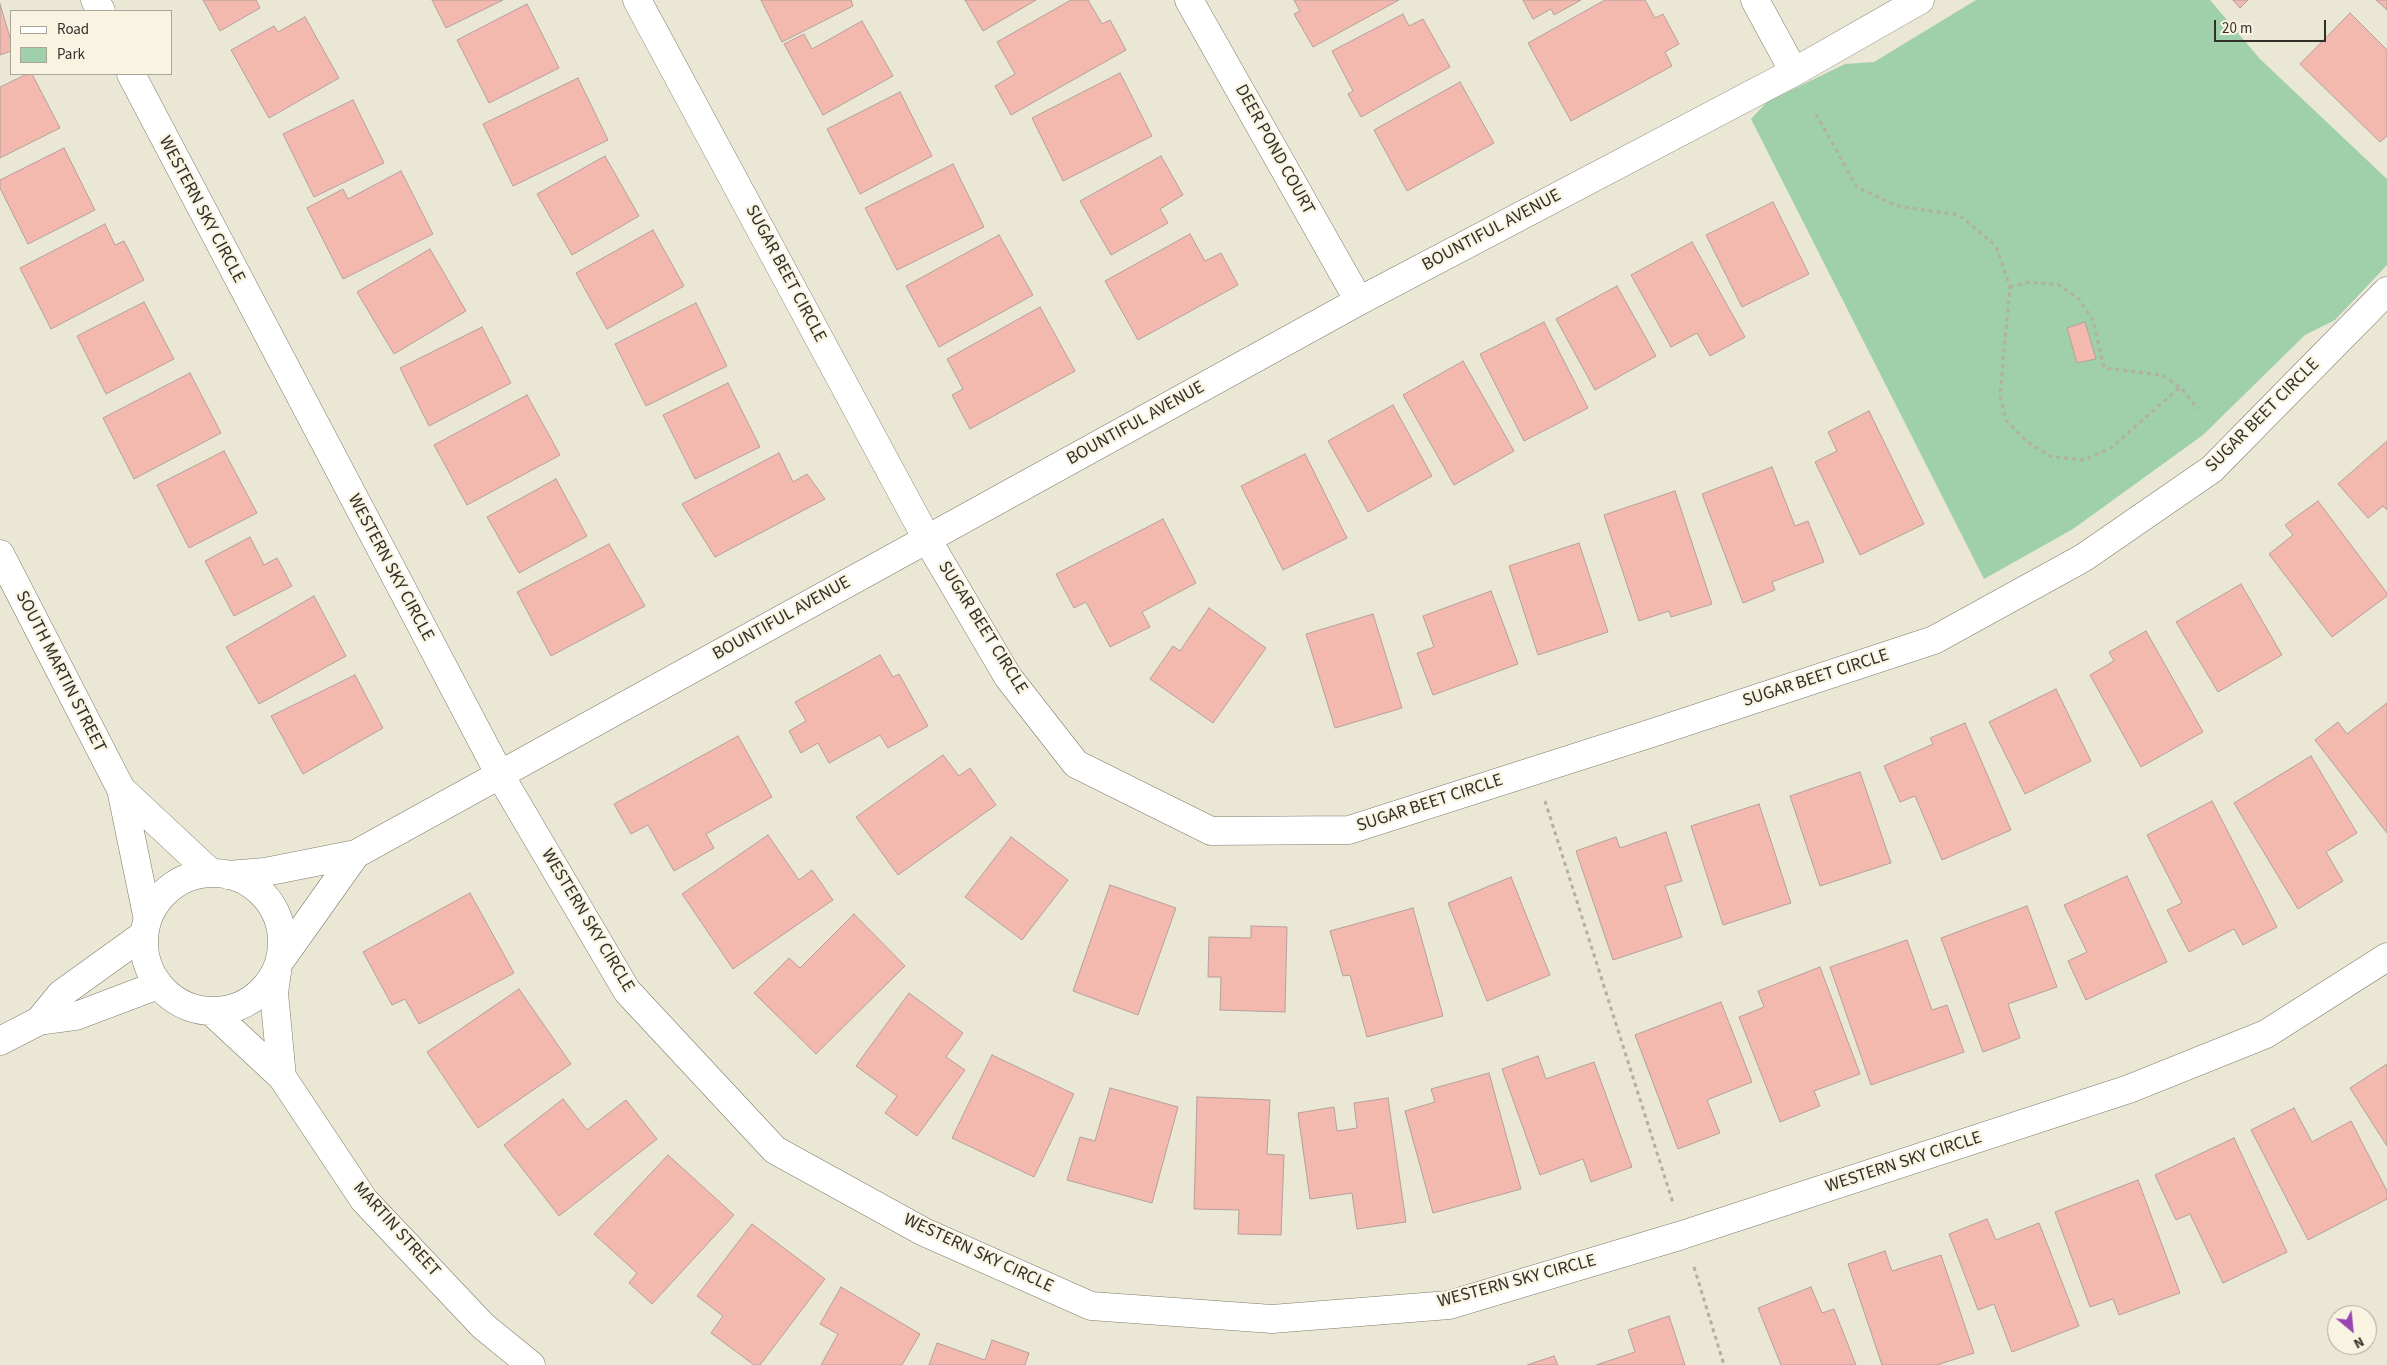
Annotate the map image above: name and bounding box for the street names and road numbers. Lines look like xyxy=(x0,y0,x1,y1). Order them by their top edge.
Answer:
street label: DEER POND COURT xyxy=(1229,81,1319,219)
street label: WESTERN SKY CIRCLE xyxy=(153,133,249,287)
street label: BOUNTIFUL AVENUE xyxy=(1419,185,1565,277)
street label: SUGAR BEET CIRCLE xyxy=(740,202,830,346)
street label: SUGAR BEET CIRCLE xyxy=(2201,354,2325,478)
street label: BOUNTIFUL AVENUE xyxy=(1063,377,1209,471)
street label: WESTERN SKY CIRCLE xyxy=(342,491,438,645)
street label: SUGAR BEET CIRCLE xyxy=(932,558,1032,698)
street label: BOUNTIFUL AVENUE xyxy=(709,572,855,666)
street label: SOUTH MARTIN STREET xyxy=(10,588,110,756)
street label: SUGAR BEET CIRCLE xyxy=(1740,645,1892,713)
street label: SUGAR BEET CIRCLE xyxy=(1354,770,1506,838)
street label: WESTERN SKY CIRCLE xyxy=(536,845,638,997)
street label: WESTERN SKY CIRCLE xyxy=(1823,1128,1985,1198)
street label: MARTIN STREET xyxy=(348,1178,444,1282)
street label: WESTERN SKY CIRCLE xyxy=(899,1210,1057,1298)
street label: WESTERN SKY CIRCLE xyxy=(1435,1250,1599,1314)

